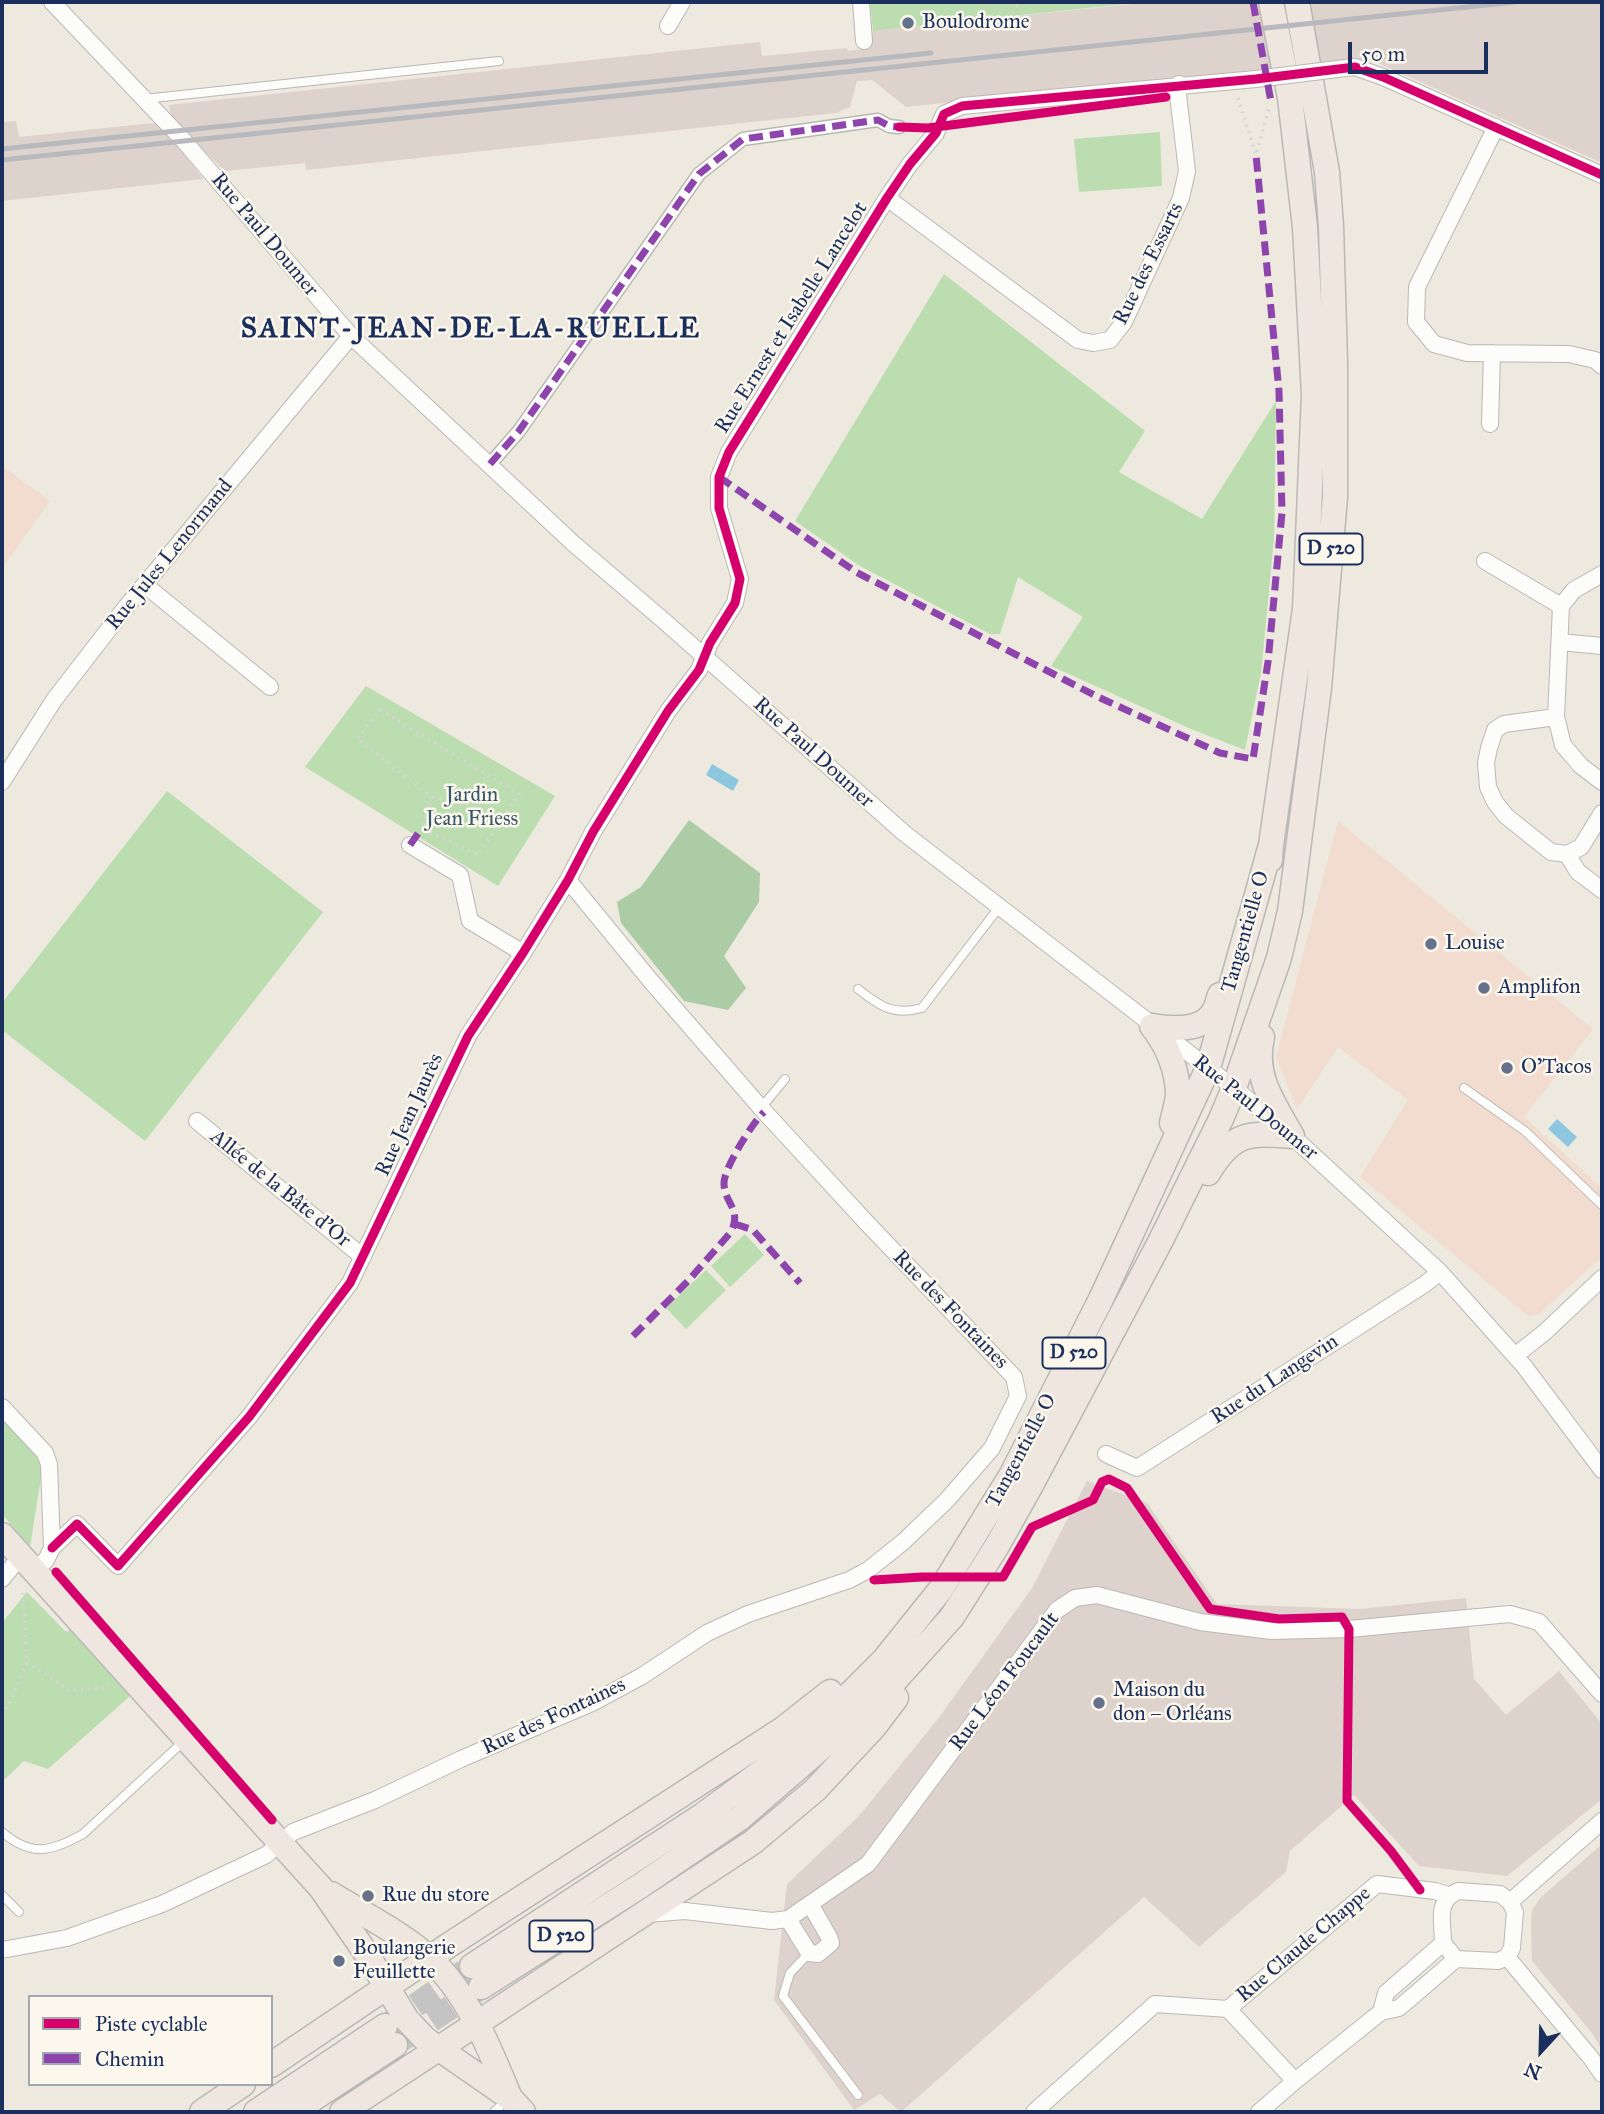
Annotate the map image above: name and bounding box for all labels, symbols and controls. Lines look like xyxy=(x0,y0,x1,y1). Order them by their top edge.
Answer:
place label: Boulodrome xyxy=(922,10,1029,36)
marker: Boulodrome xyxy=(900,15,916,31)
scale bar xyxy=(1352,28,1492,72)
text: 50 m xyxy=(1361,41,1405,67)
street label: Rue Paul Doumer xyxy=(205,168,323,302)
street label: Rue Ernest et Isabelle Lancelot xyxy=(710,198,874,438)
street label: Rue des Essarts xyxy=(1109,199,1189,329)
district label: SAINT-JEAN-DE-LA-RUELLE xyxy=(244,313,698,347)
street label: Rue Jules Lenormand xyxy=(101,474,239,636)
road number: D 520 xyxy=(1300,534,1362,564)
street label: Rue Paul Doumer xyxy=(747,692,879,814)
park label: Jardin Jean Friess xyxy=(426,783,518,833)
street label: Tangentielle O xyxy=(1217,868,1275,996)
place label: Louise xyxy=(1445,931,1505,957)
marker: Louise xyxy=(1423,936,1439,952)
place label: Amplifon xyxy=(1498,975,1581,1001)
marker: Amplifon xyxy=(1476,980,1492,996)
street label: Rue Jean Jaurès xyxy=(371,1049,449,1181)
street label: Rue Paul Doumer xyxy=(1187,1050,1323,1166)
place label: O'Tacos xyxy=(1521,1055,1592,1081)
marker: O'Tacos xyxy=(1499,1060,1515,1076)
street label: Allée de la Bâte d'Or xyxy=(205,1125,355,1253)
street label: Rue des Fontaines xyxy=(887,1245,1013,1375)
street label: Rue du Langevin xyxy=(1207,1329,1343,1431)
road number: D 520 xyxy=(1042,1338,1106,1368)
street label: Tangentielle O xyxy=(981,1390,1063,1512)
street label: Rue Léon Foucault xyxy=(945,1608,1065,1756)
street label: Rue des Fontaines xyxy=(478,1673,630,1761)
place label: Maison du don – Orléans xyxy=(1113,1678,1232,1728)
marker: Maison du don – Orléans xyxy=(1091,1695,1107,1711)
street label: Rue Claude Chappe xyxy=(1232,1882,1376,2008)
place label: Rue du store xyxy=(382,1883,490,1909)
marker: Rue du store xyxy=(360,1888,376,1904)
road number: D 520 xyxy=(530,1920,592,1952)
place label: Boulangerie Feuillette xyxy=(353,1936,456,1986)
marker: Boulangerie Feuillette xyxy=(331,1953,347,1969)
legend xyxy=(28,1995,273,2086)
text: Piste cyclable xyxy=(95,2011,208,2037)
north arrow xyxy=(1506,2016,1576,2086)
text: Chemin xyxy=(95,2046,164,2072)
text: N xyxy=(1521,2057,1545,2085)

